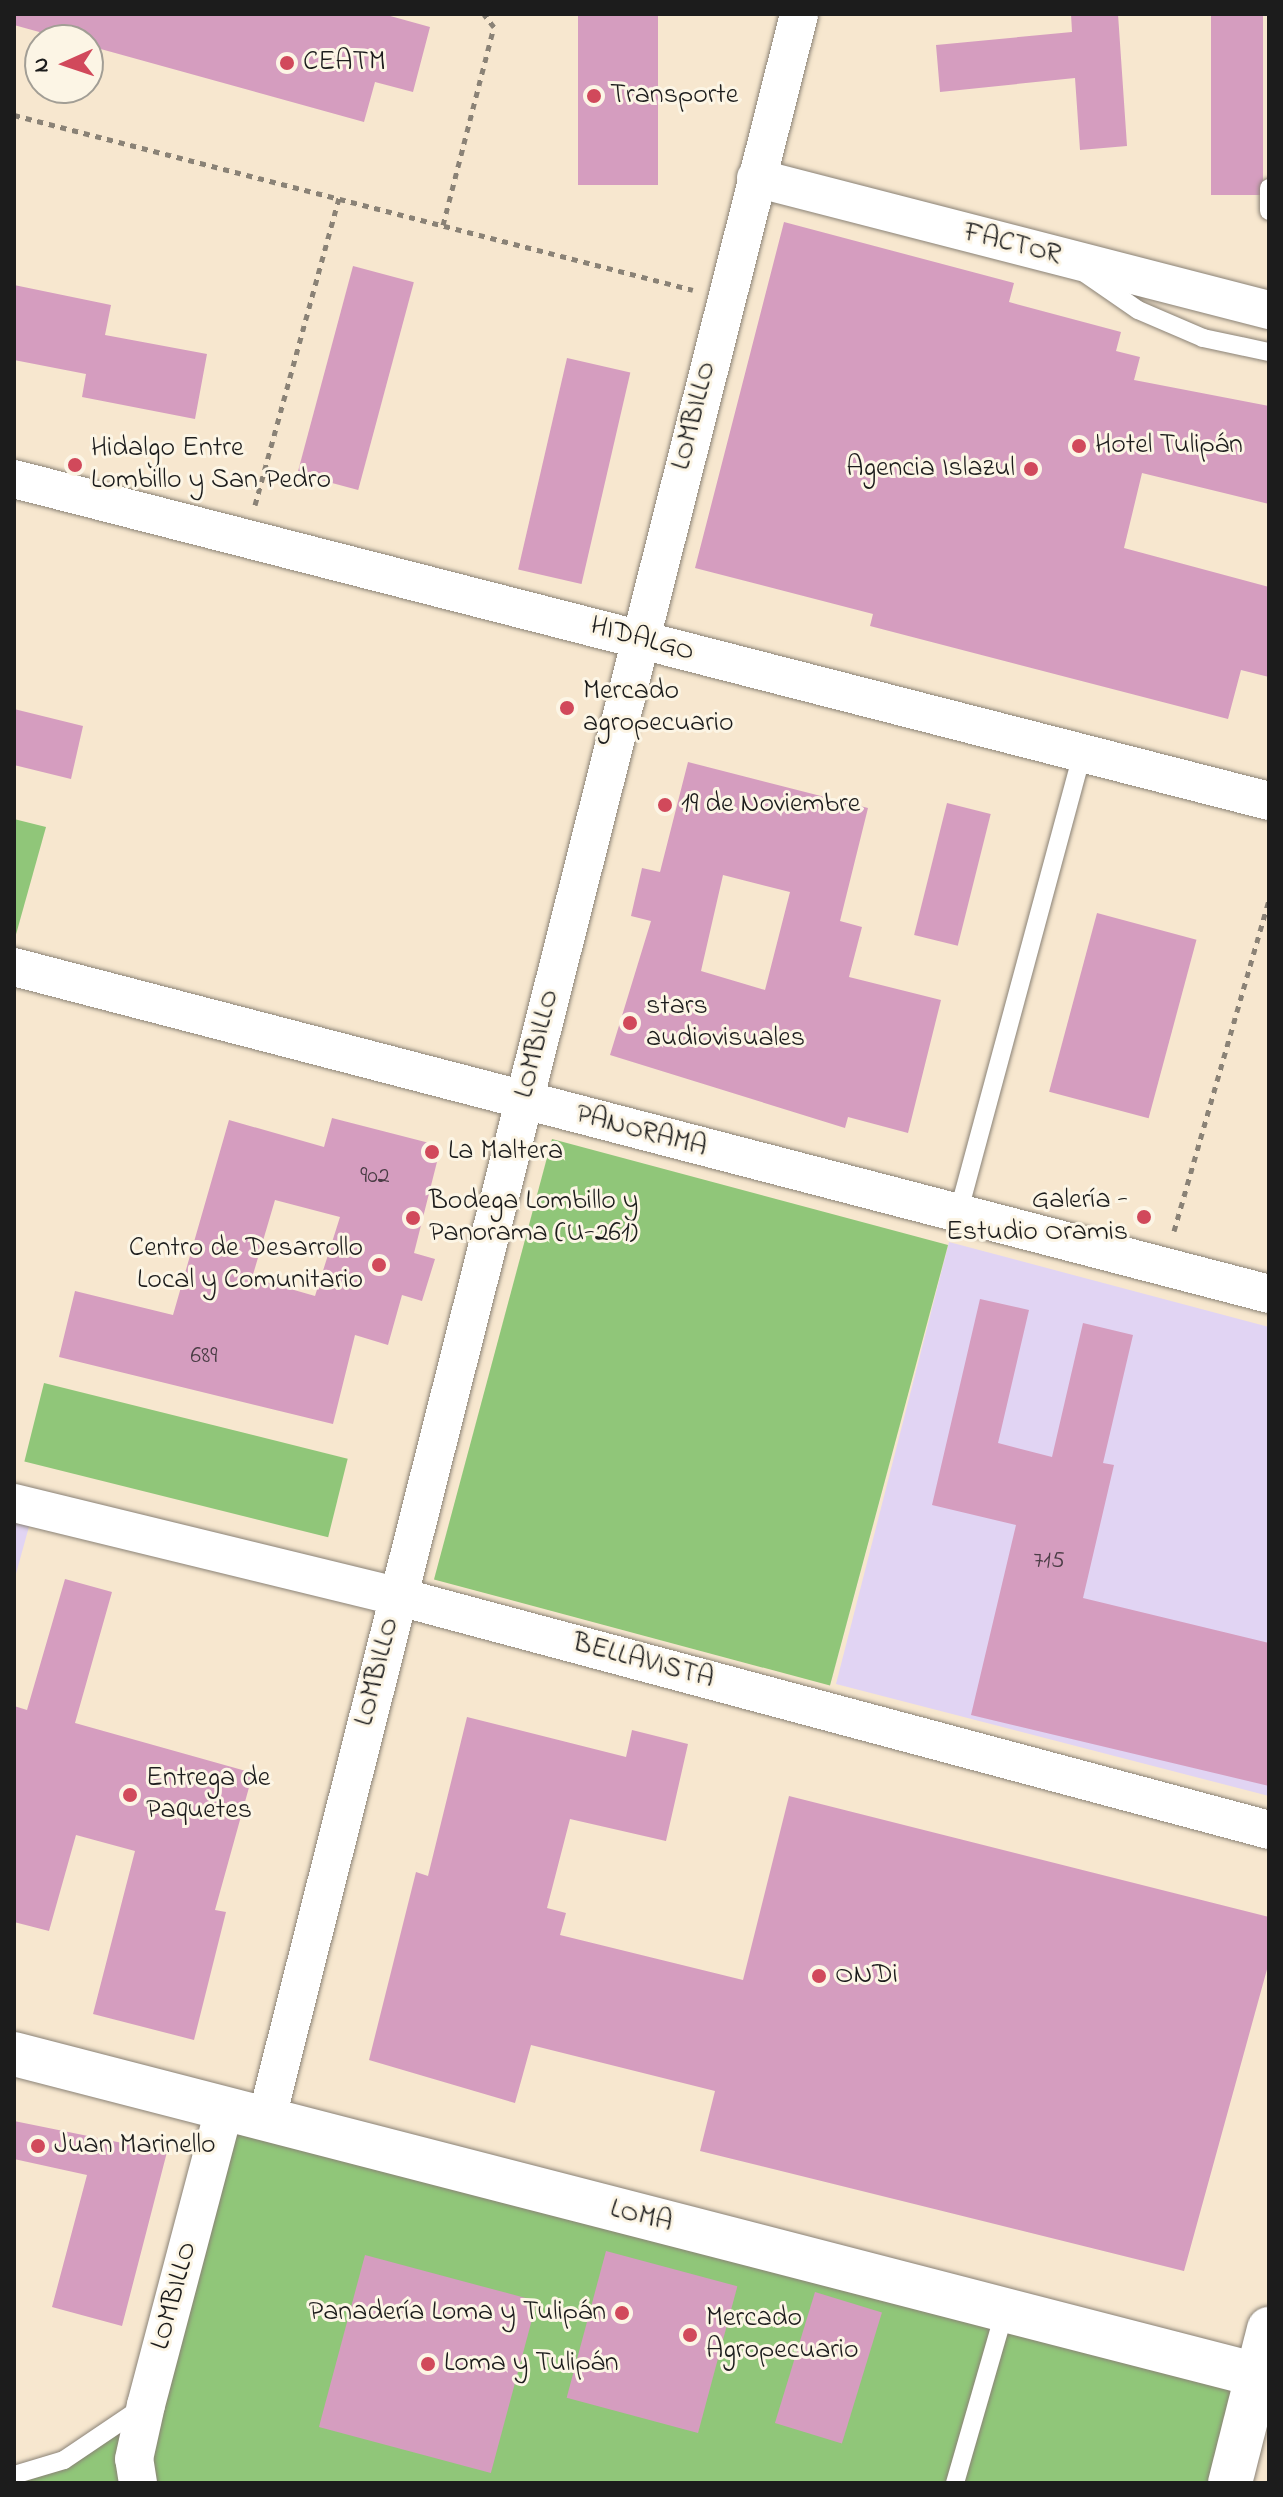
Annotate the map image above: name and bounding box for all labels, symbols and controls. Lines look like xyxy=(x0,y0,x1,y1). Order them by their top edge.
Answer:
north arrow xyxy=(24,24,104,104)
place label: CEATM xyxy=(303,46,386,80)
marker: CEATM xyxy=(278,54,296,72)
text: N xyxy=(26,57,58,73)
place label: Transporte xyxy=(610,79,738,113)
marker: Transporte xyxy=(585,87,603,105)
street label: FACTOR xyxy=(960,217,1064,273)
street label: LOMBILLO xyxy=(665,358,725,474)
place label: Hotel Tulipán xyxy=(1095,429,1243,463)
place label: Hidalgo Entre Lombillo y San Pedro xyxy=(91,432,331,498)
marker: Hotel Tulipán xyxy=(1070,437,1088,455)
place label: Agencia Islazul xyxy=(846,452,1015,486)
marker: Hidalgo Entre Lombillo y San Pedro xyxy=(66,456,84,474)
marker: Agencia Islazul xyxy=(1022,460,1040,478)
street label: HIDALGO xyxy=(586,610,698,670)
place label: Mercado agropecuario xyxy=(583,675,733,741)
marker: Mercado agropecuario xyxy=(558,699,576,717)
place label: 19 de Noviembre xyxy=(681,788,860,822)
marker: 19 de Noviembre xyxy=(656,796,674,814)
street label: LOMBILLO xyxy=(508,986,568,1102)
place label: stars audiovisuales xyxy=(646,990,805,1056)
marker: stars audiovisuales xyxy=(621,1014,639,1032)
street label: PANORAMA xyxy=(572,1098,710,1166)
place label: La Maltera xyxy=(448,1135,563,1169)
marker: La Maltera xyxy=(423,1143,441,1161)
house number: 902 xyxy=(360,1163,390,1191)
place label: Galería - Estudio Oramis xyxy=(946,1184,1128,1250)
place label: Bodega Lombillo y Panorama (U-261) xyxy=(429,1185,638,1251)
marker: Galería - Estudio Oramis xyxy=(1135,1208,1153,1226)
marker: Bodega Lombillo y Panorama (U-261) xyxy=(404,1209,422,1227)
place label: Centro de Desarrollo Local y Comunitario xyxy=(129,1232,363,1298)
marker: Centro de Desarrollo Local y Comunitario xyxy=(370,1256,388,1274)
house number: 689 xyxy=(191,1343,217,1371)
house number: 715 xyxy=(1033,1548,1065,1576)
street label: LOMBILLO xyxy=(348,1614,408,1730)
street label: BELLAVISTA xyxy=(569,1627,717,1697)
place label: Entrega de Paquetes xyxy=(146,1762,270,1828)
marker: Entrega de Paquetes xyxy=(121,1786,139,1804)
place label: ONDi xyxy=(835,1959,898,1993)
marker: ONDi xyxy=(810,1967,828,1985)
place label: Juan Marinello xyxy=(54,2129,216,2163)
marker: Juan Marinello xyxy=(29,2137,47,2155)
street label: LOMA xyxy=(606,2193,676,2241)
street label: LOMBILLO xyxy=(144,2238,206,2354)
place label: Panadería Loma y Tulipán xyxy=(309,2296,606,2330)
place label: Mercado Agropecuario xyxy=(706,2302,859,2368)
marker: Panadería Loma y Tulipán xyxy=(613,2304,631,2322)
marker: Mercado Agropecuario xyxy=(681,2326,699,2344)
place label: Loma y Tulipán xyxy=(444,2347,619,2381)
marker: Loma y Tulipán xyxy=(419,2355,437,2373)

